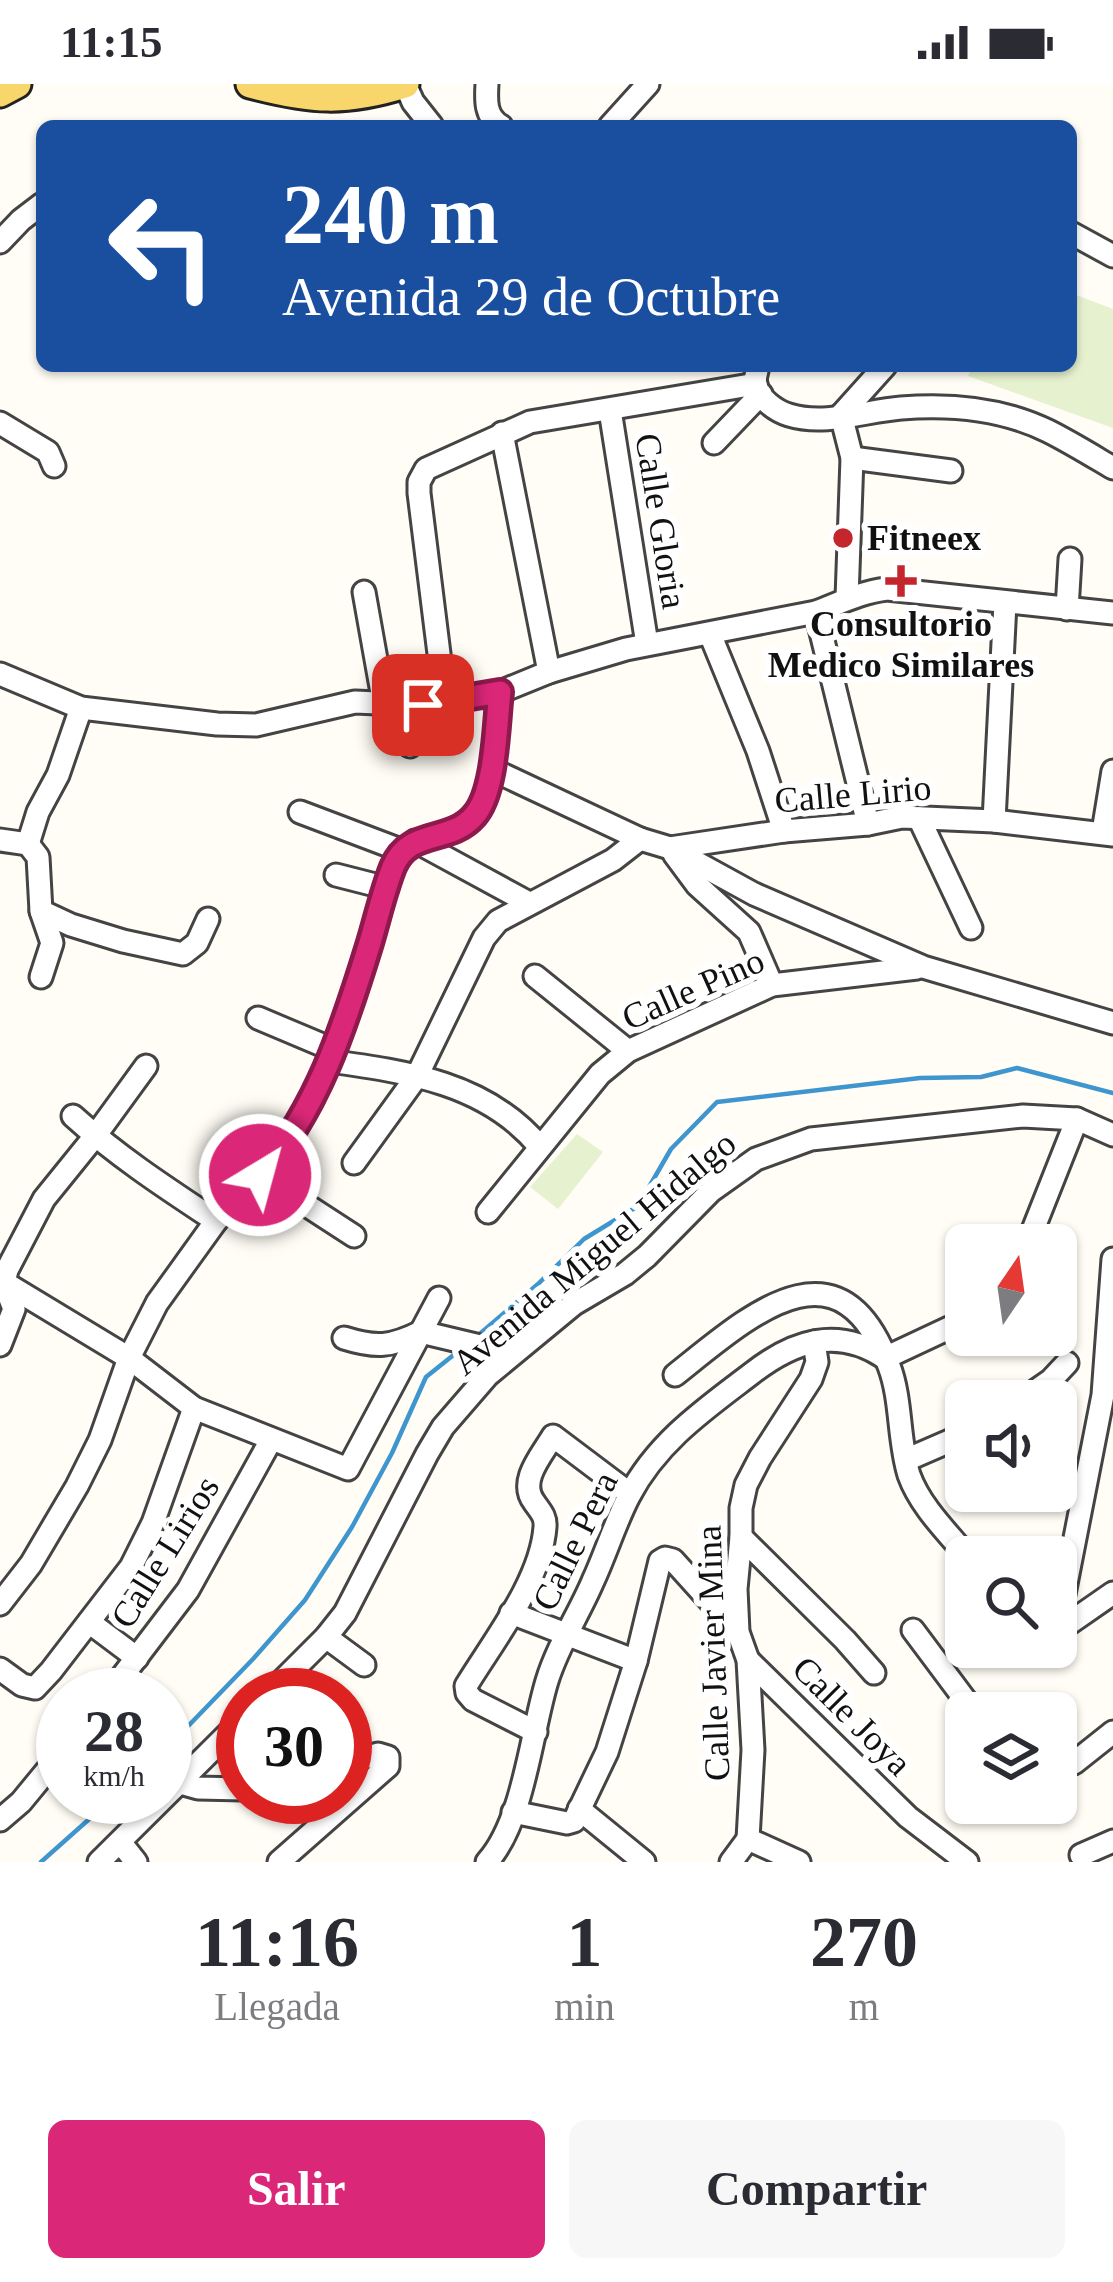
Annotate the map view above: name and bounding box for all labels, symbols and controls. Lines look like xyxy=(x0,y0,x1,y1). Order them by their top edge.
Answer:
text: 11:15 xyxy=(60,17,163,67)
icon: left xyxy=(84,168,240,324)
text: 240 m xyxy=(282,168,499,261)
text: Avenida 29 de Octubre xyxy=(282,267,780,327)
street label: Calle Gloria xyxy=(627,430,695,612)
place label: Fitneex xyxy=(867,518,981,558)
marker: Fitneex xyxy=(830,525,856,551)
marker: Consultorio Medico Similares xyxy=(885,565,917,597)
place label: Consultorio Medico Similares xyxy=(768,604,1034,685)
pin xyxy=(372,654,474,756)
icon: arrive xyxy=(390,672,456,738)
street label: Calle Lirio xyxy=(773,767,933,821)
street label: Calle Pino xyxy=(616,940,770,1038)
position arrow xyxy=(197,1112,323,1238)
street label: Avenida Miguel Hidalgo xyxy=(444,1123,744,1383)
north arrow xyxy=(945,1224,1077,1356)
map controls xyxy=(945,1224,1077,1824)
button: sound xyxy=(945,1380,1077,1512)
street label: Calle Pera xyxy=(524,1465,626,1617)
street label: Calle Lirios xyxy=(103,1469,227,1635)
street label: Calle Javier Mina xyxy=(689,1524,737,1782)
button: search xyxy=(945,1536,1077,1668)
street label: Calle Joya xyxy=(784,1648,920,1784)
speed limit sign: 30 xyxy=(216,1668,372,1824)
button: layers xyxy=(945,1692,1077,1824)
text: 28 xyxy=(84,1698,144,1764)
text: km/h xyxy=(83,1759,145,1792)
text: 11:16 xyxy=(195,1902,359,1982)
text: 1 xyxy=(567,1902,603,1982)
text: 270 xyxy=(810,1902,918,1982)
text: Llegada xyxy=(214,1985,340,2028)
text: min xyxy=(554,1985,615,2028)
text: m xyxy=(849,1985,879,2028)
button: Salir xyxy=(48,2120,545,2258)
button: Compartir xyxy=(569,2120,1065,2258)

